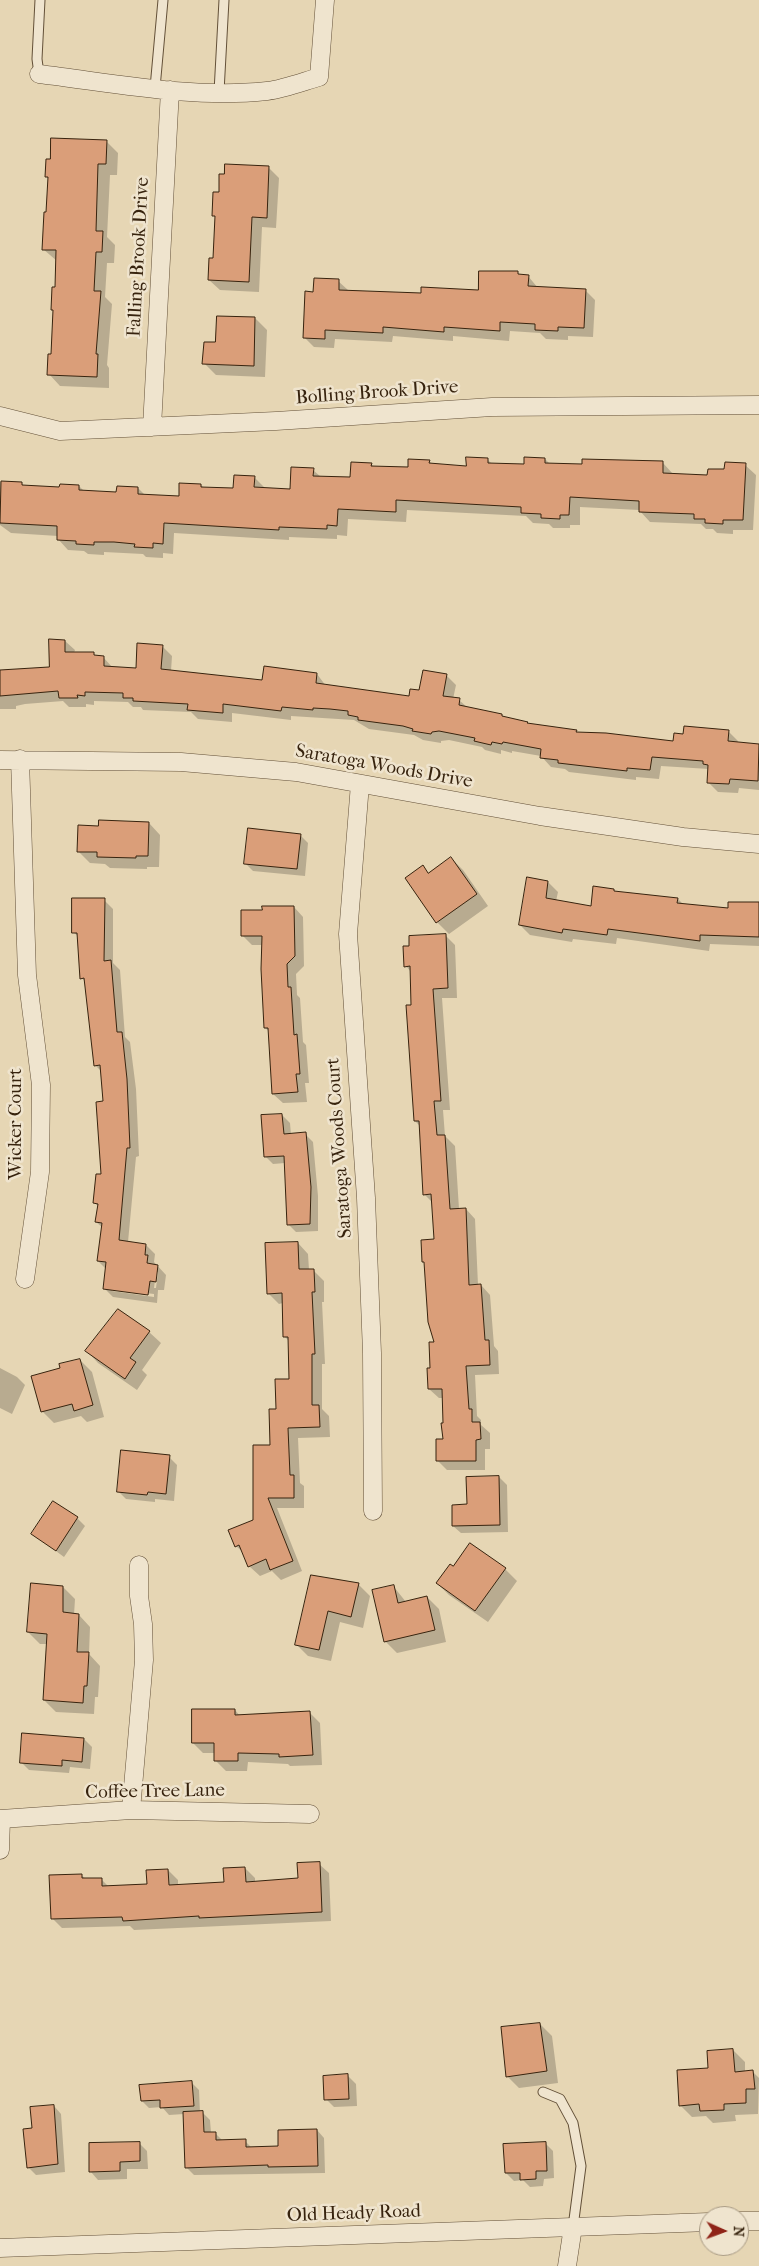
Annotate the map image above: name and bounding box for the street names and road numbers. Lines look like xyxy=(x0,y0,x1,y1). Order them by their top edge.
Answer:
street label: Falling Brook Drive xyxy=(123,177,155,337)
street label: Bolling Brook Drive xyxy=(295,376,459,410)
street label: Saratoga Woods Drive xyxy=(294,740,474,794)
street label: Saratoga Woods Court xyxy=(322,1057,358,1239)
street label: Wicker Court xyxy=(5,1068,27,1180)
street label: Coffee Tree Lane xyxy=(85,1779,225,1805)
street label: Old Heady Road xyxy=(287,2200,421,2228)

